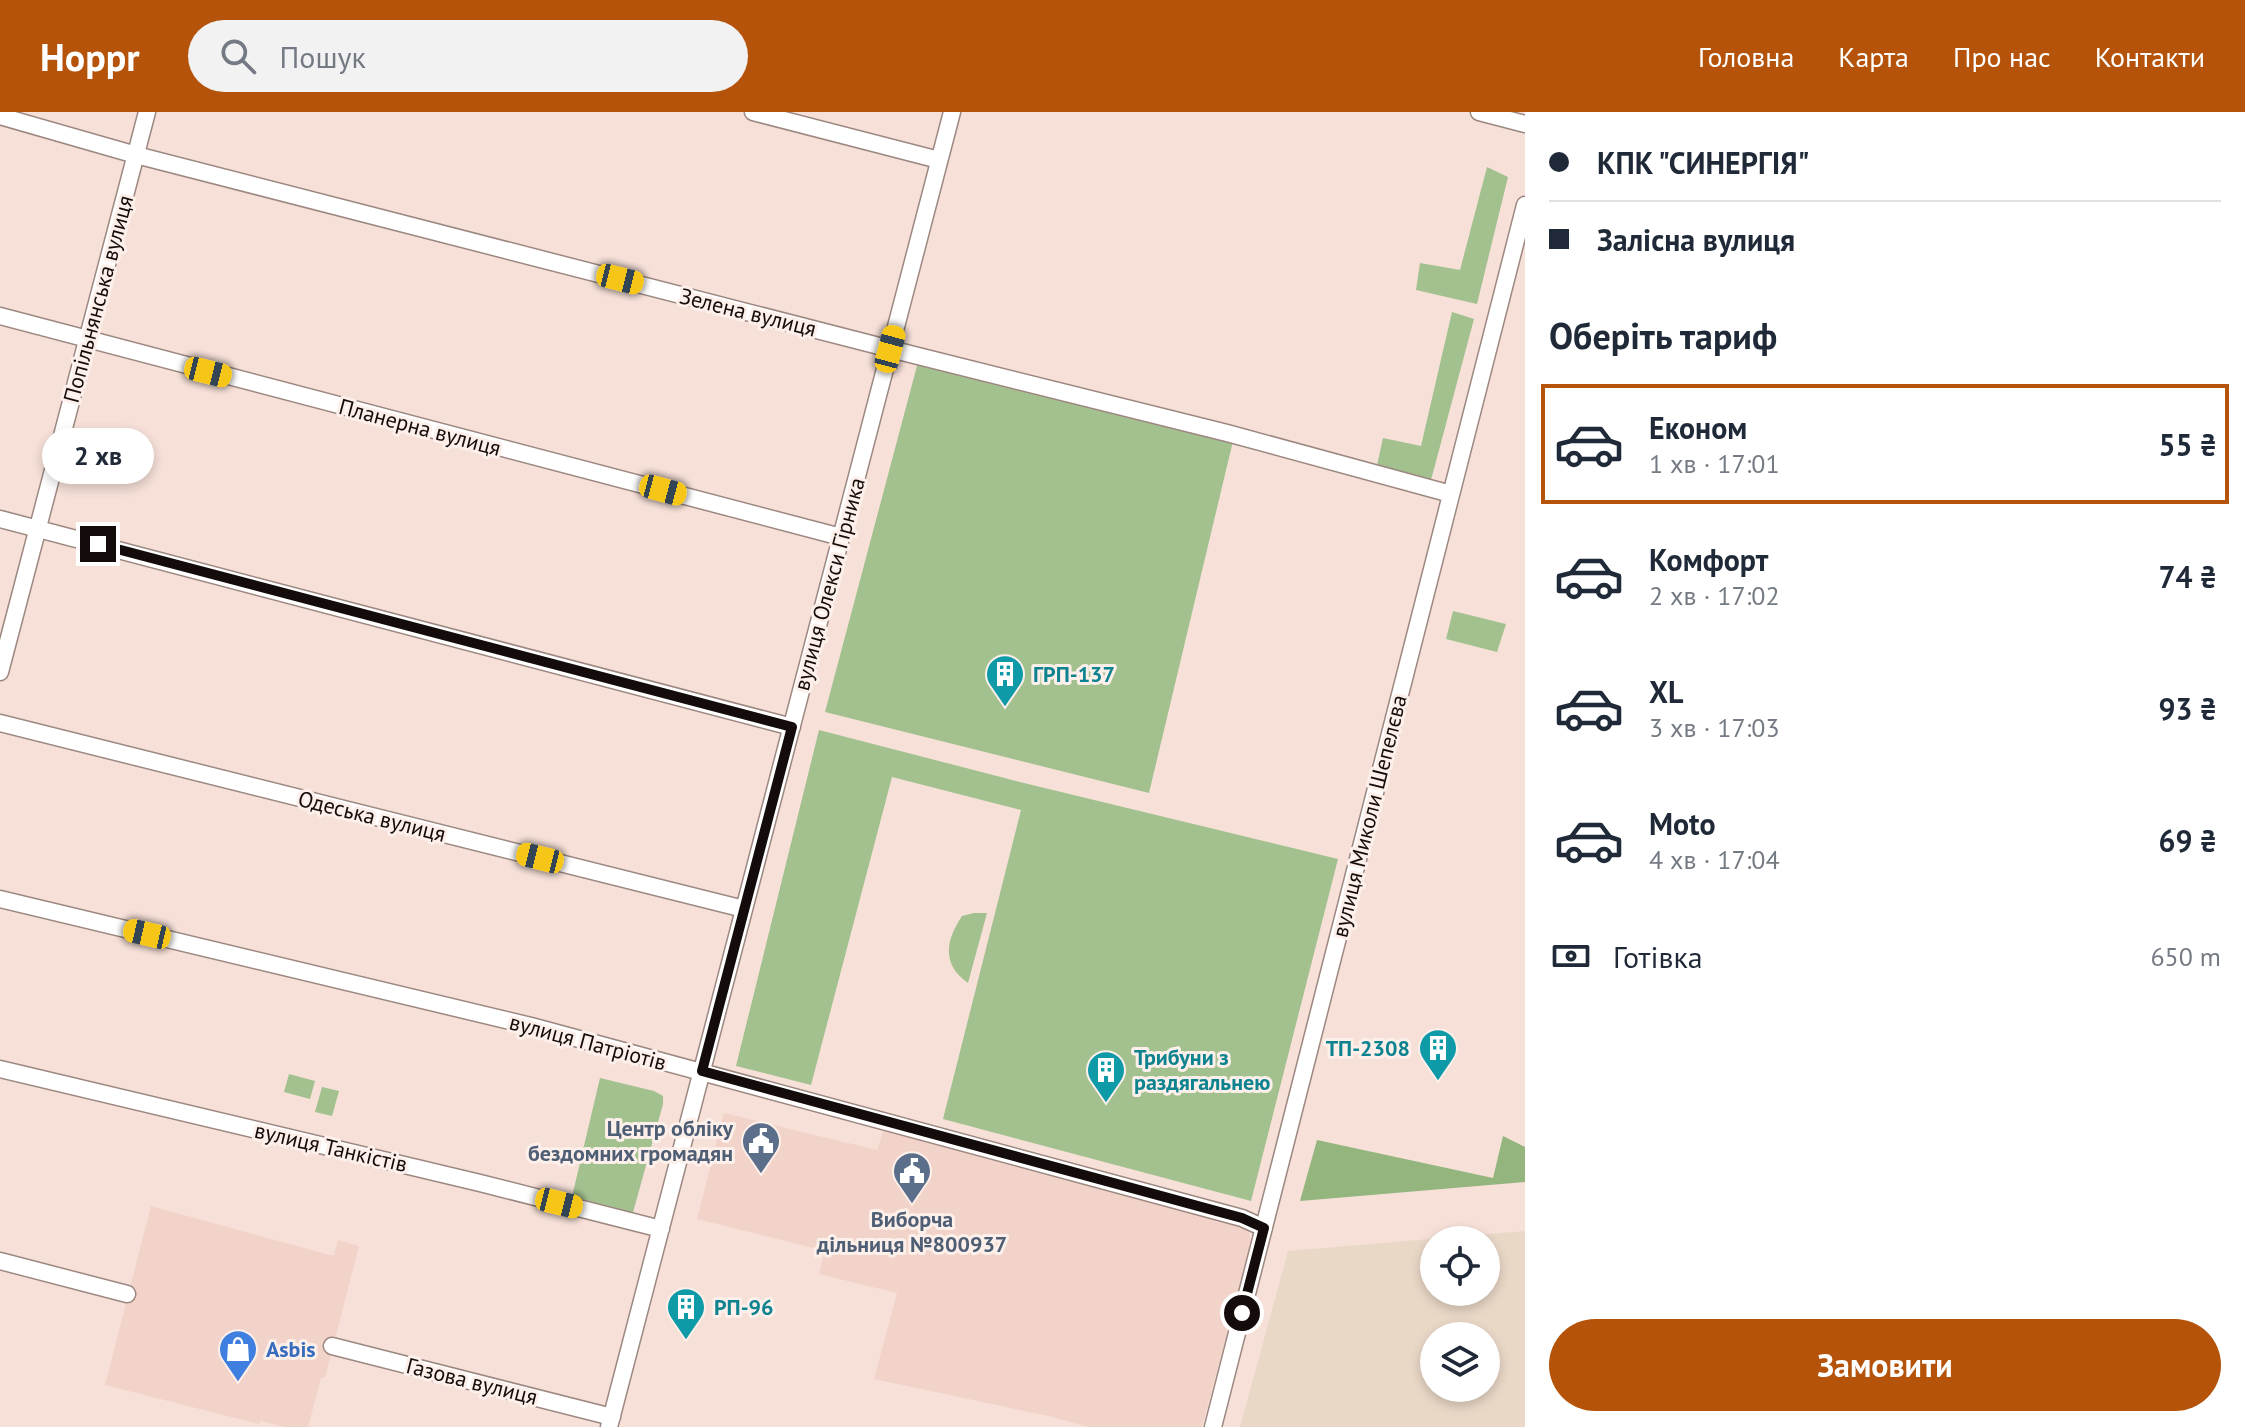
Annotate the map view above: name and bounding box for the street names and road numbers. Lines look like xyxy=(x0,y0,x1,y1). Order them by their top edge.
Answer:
street label: Попільнянська вулиця xyxy=(57,192,139,406)
street label: Зелена вулиця xyxy=(677,281,819,343)
street label: Планерна вулиця xyxy=(336,392,504,462)
street label: вулиця Олекси Гірника xyxy=(787,474,871,694)
street label: вулиця Миколи Шепелєва xyxy=(1325,692,1413,940)
street label: Одеська вулиця xyxy=(295,784,449,848)
street label: вулиця Патріотів xyxy=(506,1008,670,1076)
street label: вулиця Танкістів xyxy=(252,1116,410,1178)
street label: Газова вулиця xyxy=(404,1351,540,1411)

